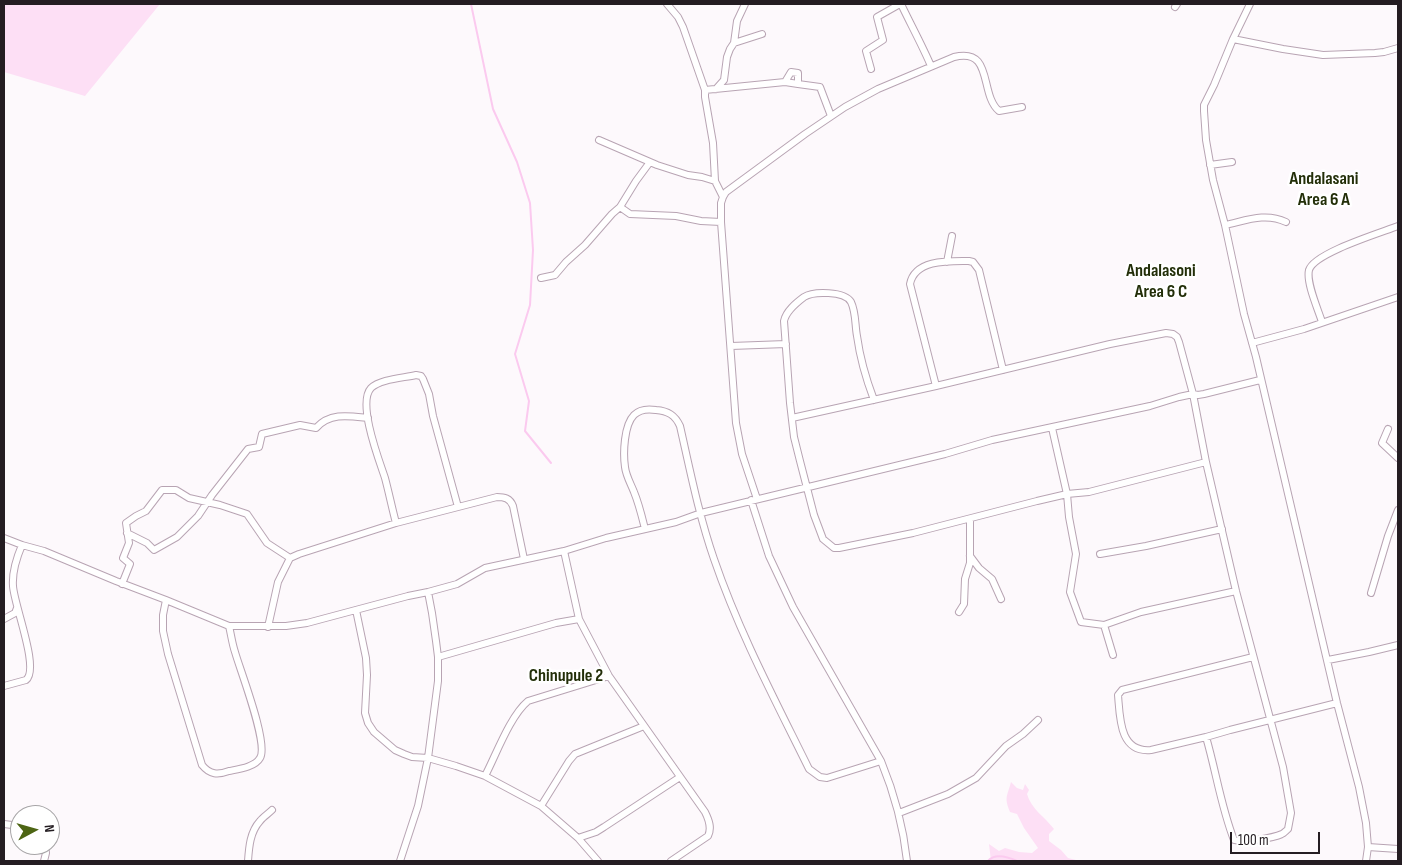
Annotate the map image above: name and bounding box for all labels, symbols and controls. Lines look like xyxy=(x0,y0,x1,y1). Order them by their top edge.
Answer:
district label: Andalasani Area 6 A xyxy=(1290,168,1358,210)
district label: Andalasoni Area 6 C xyxy=(1126,260,1196,302)
district label: Chinupule 2 xyxy=(529,665,603,687)
north arrow xyxy=(10,805,60,855)
scale bar xyxy=(1232,822,1322,854)
text: N xyxy=(41,824,58,833)
text: 100 m xyxy=(1238,831,1269,850)

